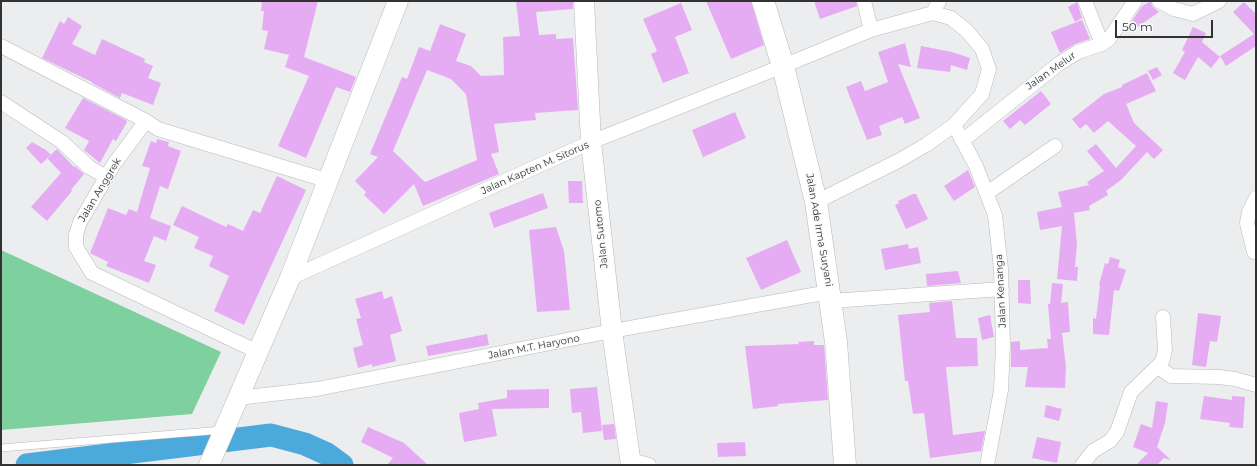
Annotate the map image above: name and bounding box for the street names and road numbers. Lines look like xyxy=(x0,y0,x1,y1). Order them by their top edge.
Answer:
street label: Jalan Melur xyxy=(1024,49,1078,93)
street label: Jalan Kapten M. Sitorus xyxy=(479,139,591,197)
street label: Jalan Anggrek xyxy=(76,156,124,224)
street label: Jalan Ade Irma Suryani xyxy=(803,172,835,288)
street label: Jalan Sutomo xyxy=(591,199,611,269)
street label: Jalan Kenanga xyxy=(993,254,1009,328)
street label: Jalan M.T. Haryono xyxy=(487,332,581,362)

